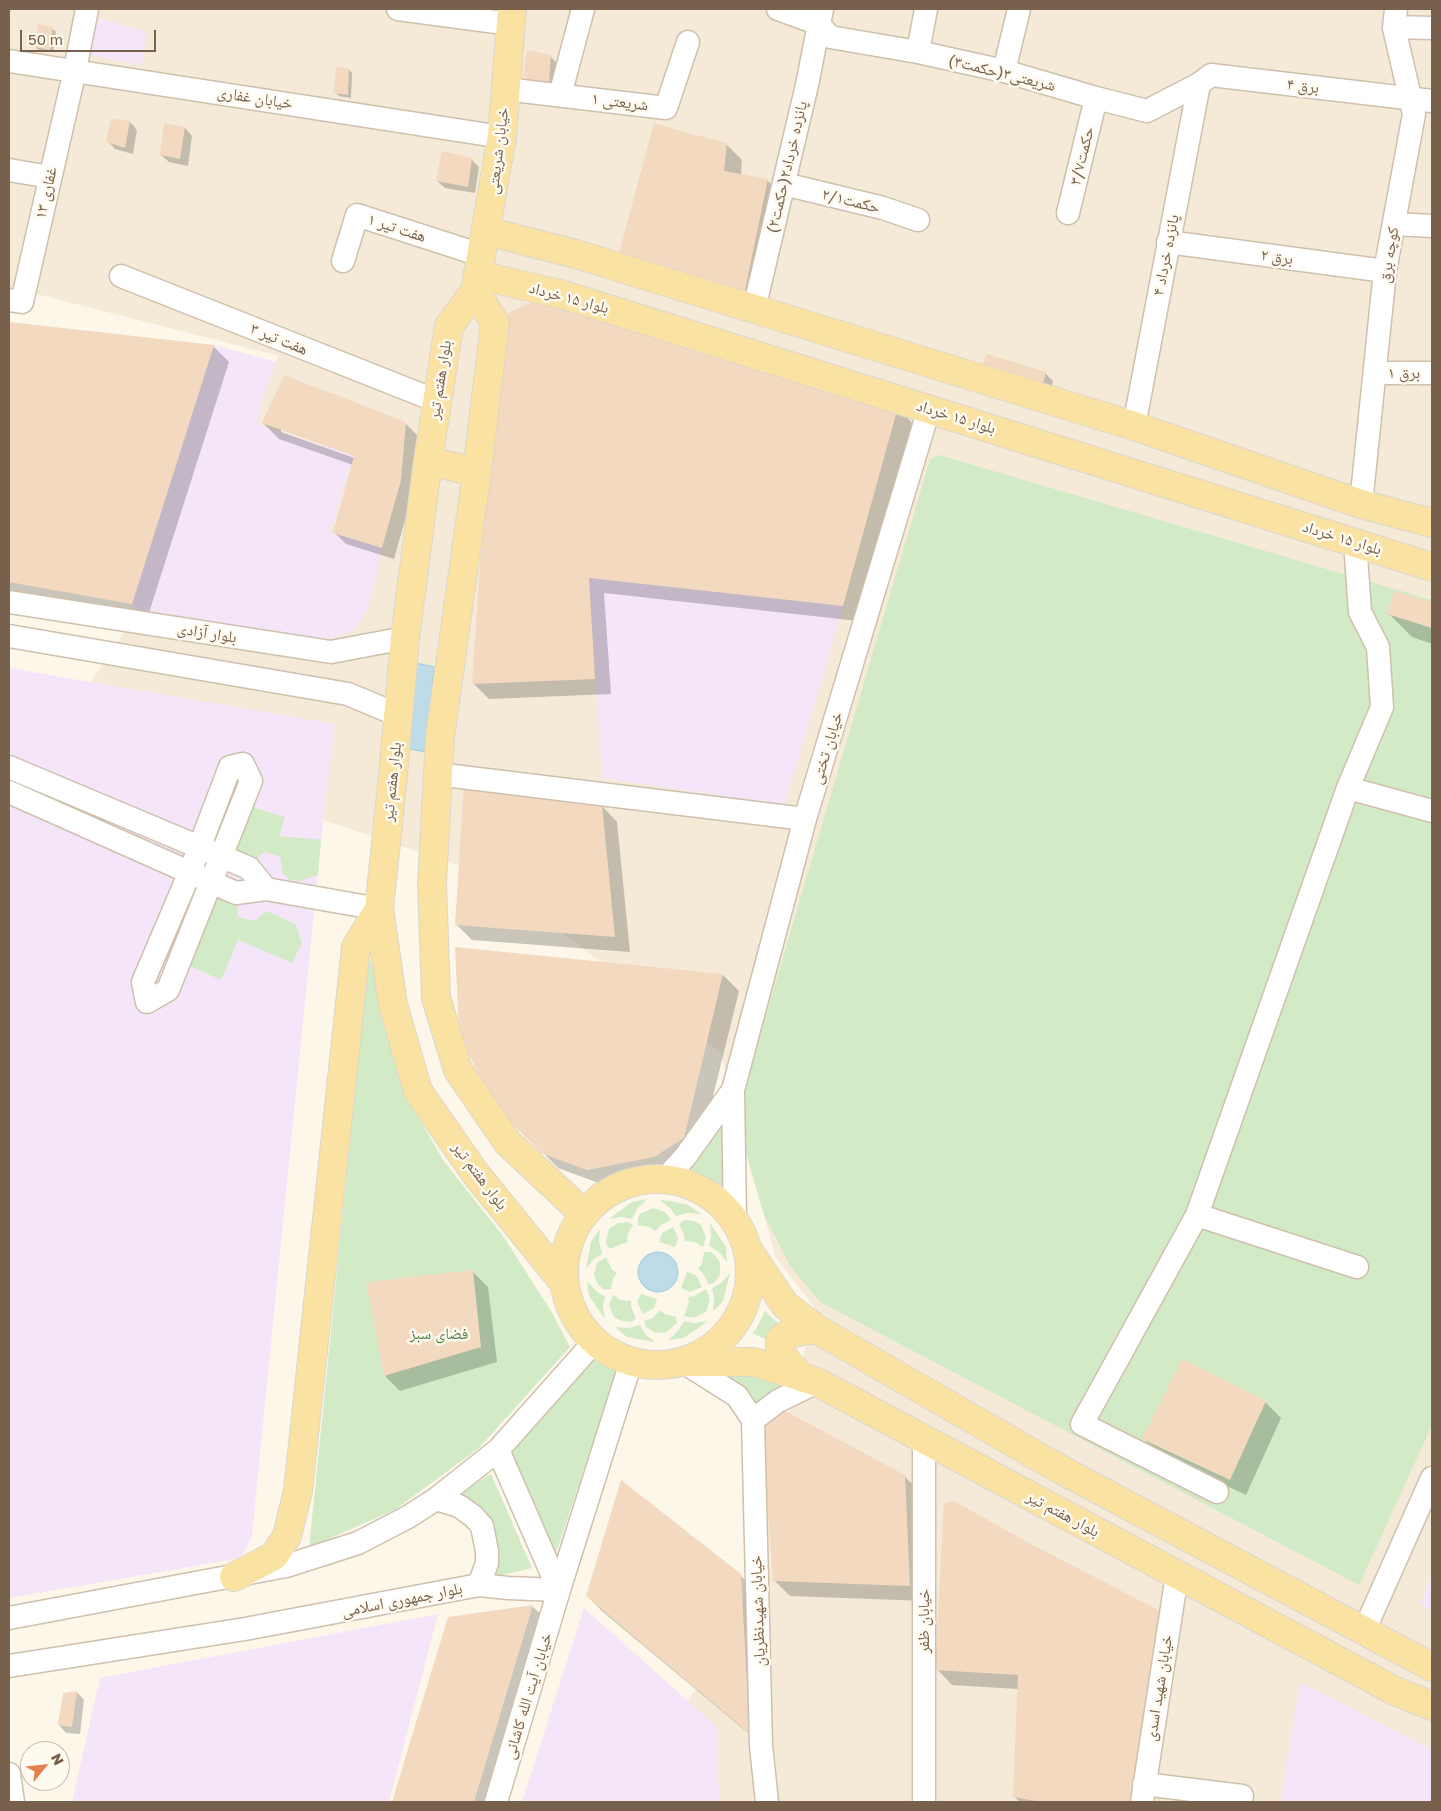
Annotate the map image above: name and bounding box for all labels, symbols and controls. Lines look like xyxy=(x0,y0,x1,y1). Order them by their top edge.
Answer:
scale bar xyxy=(22,20,159,52)
text: 50 m xyxy=(28,30,63,48)
street label: شریعتی۳(حکمت۳) xyxy=(947,50,1057,96)
street label: برق ۴ xyxy=(1286,74,1320,98)
street label: خیابان غفاری xyxy=(216,83,294,113)
street label: شریعتی ۱ xyxy=(591,89,649,115)
street label: پانزده خرداد۲(حکمت۲) xyxy=(762,99,812,235)
street label: خیابان شریعتی xyxy=(483,106,513,196)
street label: حکمت۳/۷ xyxy=(1066,125,1098,187)
street label: غفاری ۱۳ xyxy=(31,165,61,221)
street label: حکمت۲/۱ xyxy=(820,185,882,217)
street label: هفت تیر ۱ xyxy=(365,210,429,246)
street label: پانزده خرداد ۴ xyxy=(1149,213,1183,297)
street label: کوچه برق xyxy=(1375,225,1403,285)
street label: برق ۲ xyxy=(1260,245,1294,269)
street label: بلوار ۱۵ خرداد xyxy=(527,278,611,318)
street label: هفت تیر ۳ xyxy=(247,319,311,359)
street label: بلوار هفتم تیر xyxy=(424,339,456,421)
street label: برق ۱ xyxy=(1388,363,1420,383)
street label: بلوار ۱۵ خرداد xyxy=(914,396,998,438)
street label: بلوار ۱۵ خرداد xyxy=(1300,517,1384,559)
street label: بلوار آزادی xyxy=(176,619,238,647)
street label: خیابان تختی xyxy=(807,709,847,787)
street label: بلوار هفتم تیر xyxy=(378,741,406,823)
street label: بلوار هفتم تیر xyxy=(448,1138,512,1214)
park label: فضای سبز xyxy=(410,1324,468,1344)
street label: بلوار هفتم تیر xyxy=(1023,1487,1103,1541)
street label: خیابان شهیدنظریان xyxy=(746,1555,770,1667)
street label: بلوار جمهوری اسلامی xyxy=(340,1579,464,1621)
street label: خیابان ظفر xyxy=(914,1588,934,1654)
street label: خیابان آیت الله کاشانی xyxy=(500,1630,556,1762)
street label: خیابان شهید اسدی xyxy=(1141,1633,1177,1743)
north arrow xyxy=(20,1741,70,1791)
text: N xyxy=(48,1750,68,1768)

